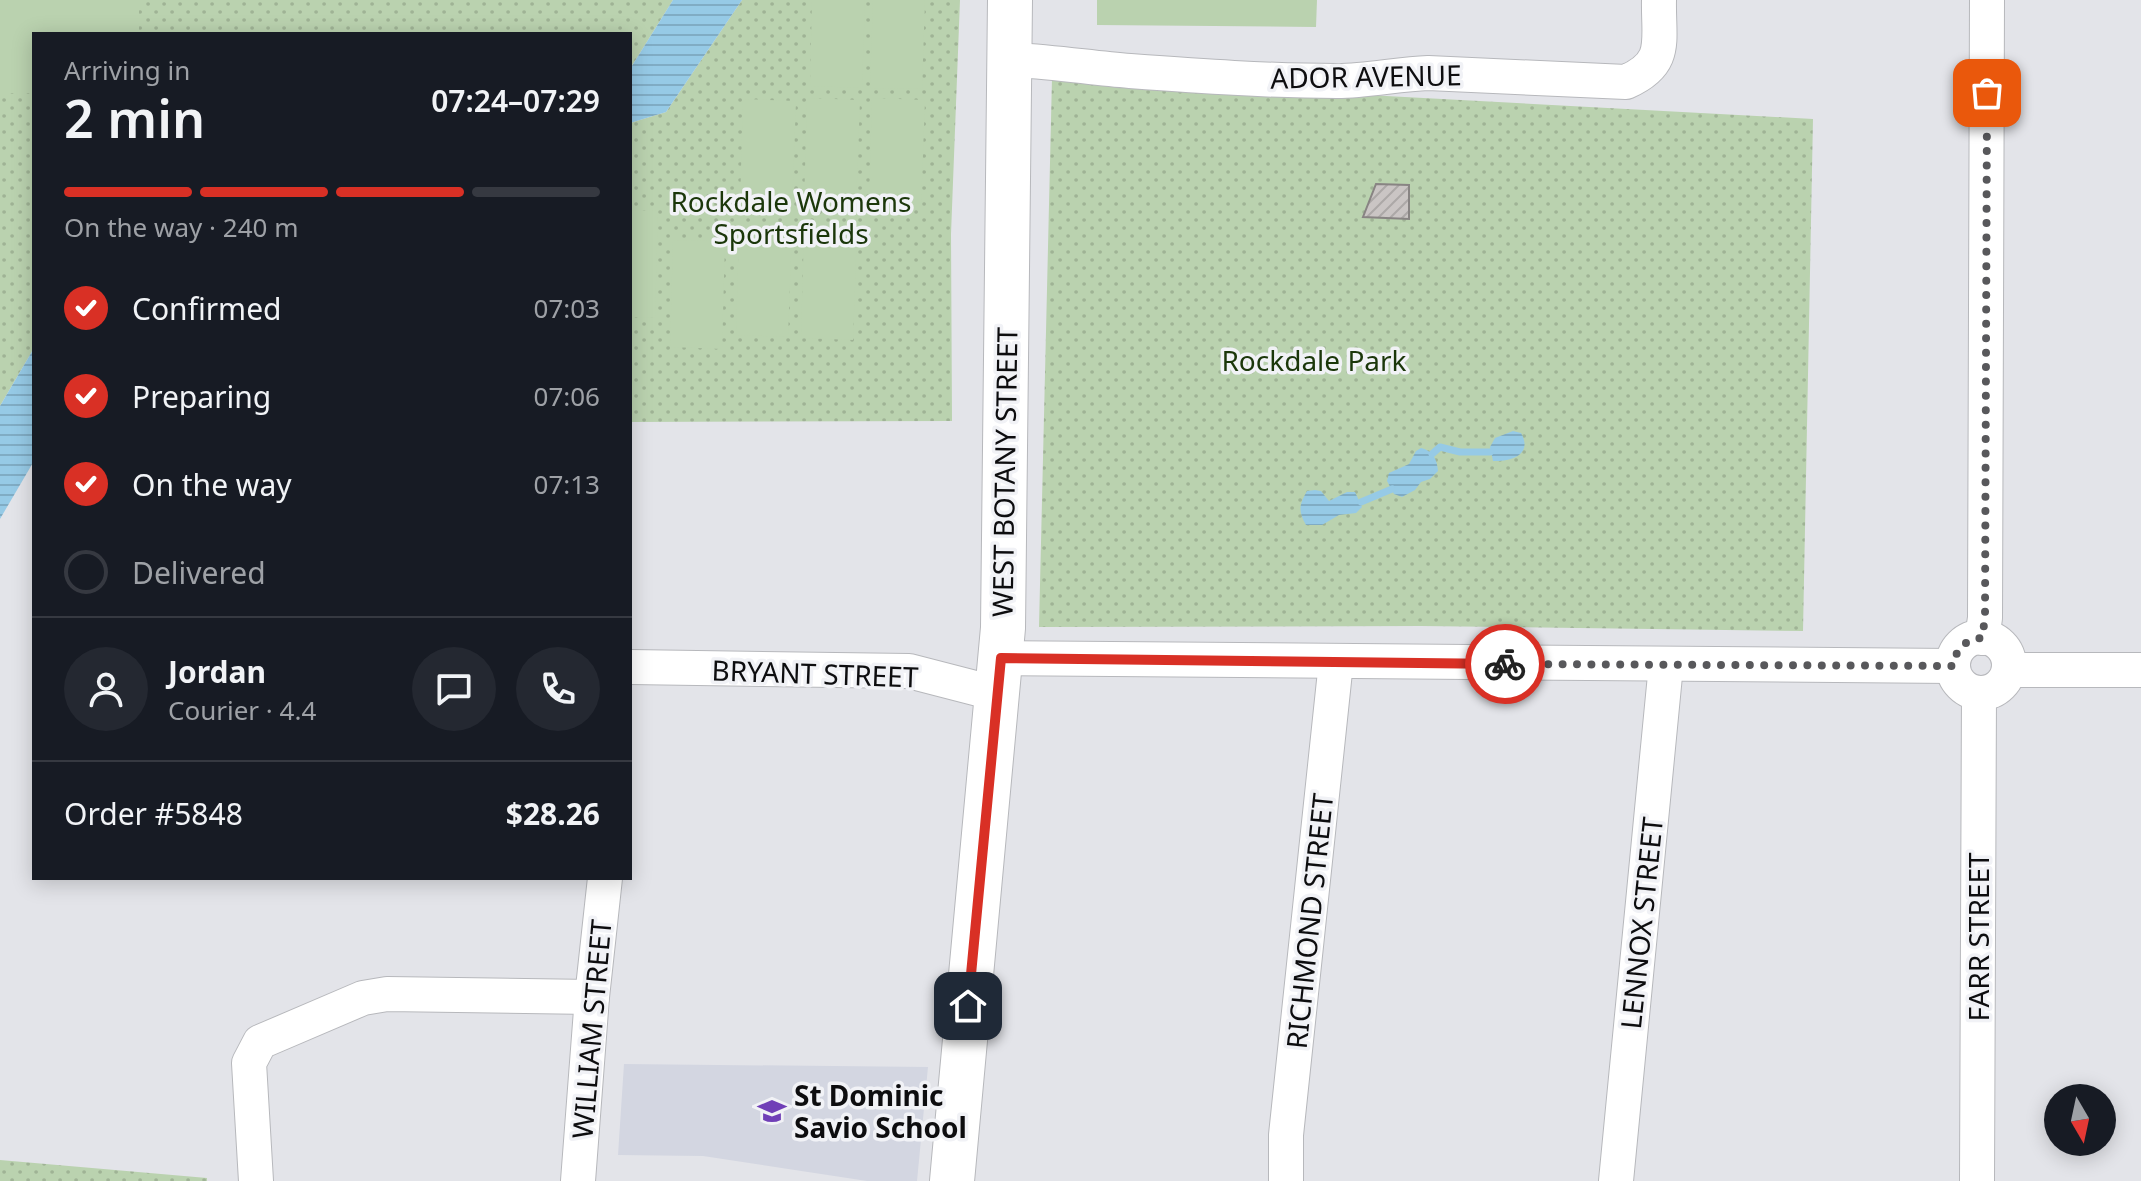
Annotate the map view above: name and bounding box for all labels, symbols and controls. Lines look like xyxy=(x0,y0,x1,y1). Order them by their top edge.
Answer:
text: Arriving in xyxy=(64,52,190,88)
street label: ADOR AVENUE xyxy=(1270,55,1462,97)
pin xyxy=(1953,59,2021,127)
icon: bag xyxy=(1965,71,2009,115)
text: 07:24–07:29 xyxy=(431,80,600,121)
text: 2 min xyxy=(64,82,205,153)
park label: Rockdale Womens Sportsfields xyxy=(670,182,912,252)
text: On the way · 240 m xyxy=(64,209,298,245)
icon: check xyxy=(64,286,108,330)
text: Confirmed xyxy=(132,288,282,329)
text: 07:03 xyxy=(534,290,600,326)
street label: WEST BOTANY STREET xyxy=(982,326,1026,617)
park label: Rockdale Park xyxy=(1221,341,1407,379)
icon: check xyxy=(64,374,108,418)
text: Preparing xyxy=(132,376,271,417)
text: 07:06 xyxy=(534,378,600,414)
icon: check xyxy=(64,462,108,506)
text: On the way xyxy=(132,464,292,505)
text: 07:13 xyxy=(534,466,600,502)
text: Delivered xyxy=(132,552,266,593)
courier xyxy=(1465,624,1545,704)
icon: bike xyxy=(1483,642,1527,686)
button: person xyxy=(64,647,148,731)
button: chat xyxy=(412,647,496,731)
button: phone xyxy=(516,647,600,731)
street label: BRYANT STREET xyxy=(711,650,919,696)
text: Jordan xyxy=(168,651,266,692)
text: Courier · 4.4 xyxy=(168,692,316,728)
street label: RICHMOND STREET xyxy=(1277,791,1341,1051)
text: Order #5848 xyxy=(64,793,243,834)
text: $28.26 xyxy=(506,793,600,834)
street label: LENNOX STREET xyxy=(1611,815,1671,1031)
street label: FARR STREET xyxy=(1959,852,1997,1022)
street label: WILLIAM STREET xyxy=(562,917,620,1140)
pin xyxy=(934,972,1002,1040)
icon: home xyxy=(946,984,990,1028)
place label: St Dominic Savio School xyxy=(794,1076,967,1146)
north arrow xyxy=(2044,1084,2116,1156)
map controls xyxy=(2044,1084,2116,1156)
school or university icon: St Dominic Savio School xyxy=(757,1096,787,1126)

